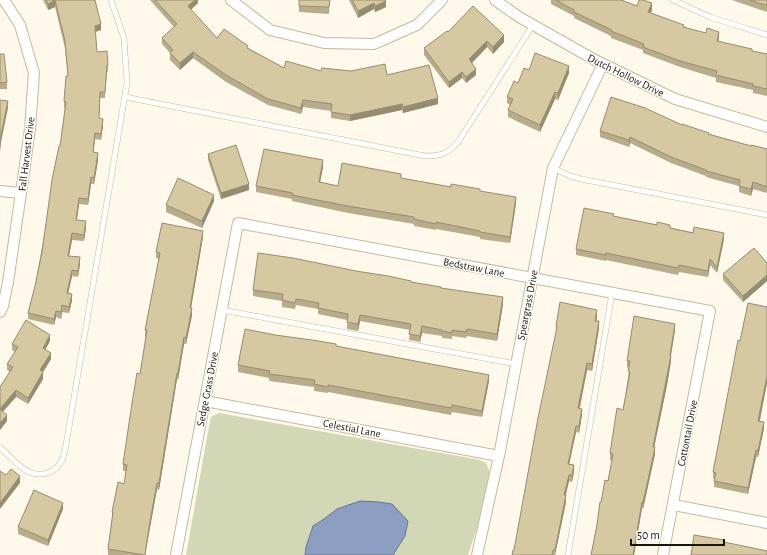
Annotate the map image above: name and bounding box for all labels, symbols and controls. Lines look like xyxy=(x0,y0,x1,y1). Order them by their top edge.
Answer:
street label: Dutch Hollow Drive xyxy=(586,52,666,99)
street label: Fall Harvest Drive xyxy=(16,116,37,192)
street label: Bedstraw Lane xyxy=(442,256,505,279)
street label: Speargrass Drive xyxy=(515,269,540,341)
street label: Sedge Grass Drive xyxy=(195,351,220,427)
street label: Cottontail Drive xyxy=(676,399,699,467)
street label: Celestial Lane xyxy=(322,418,382,439)
scale bar xyxy=(631,521,724,547)
text: 50 m xyxy=(637,529,660,541)

